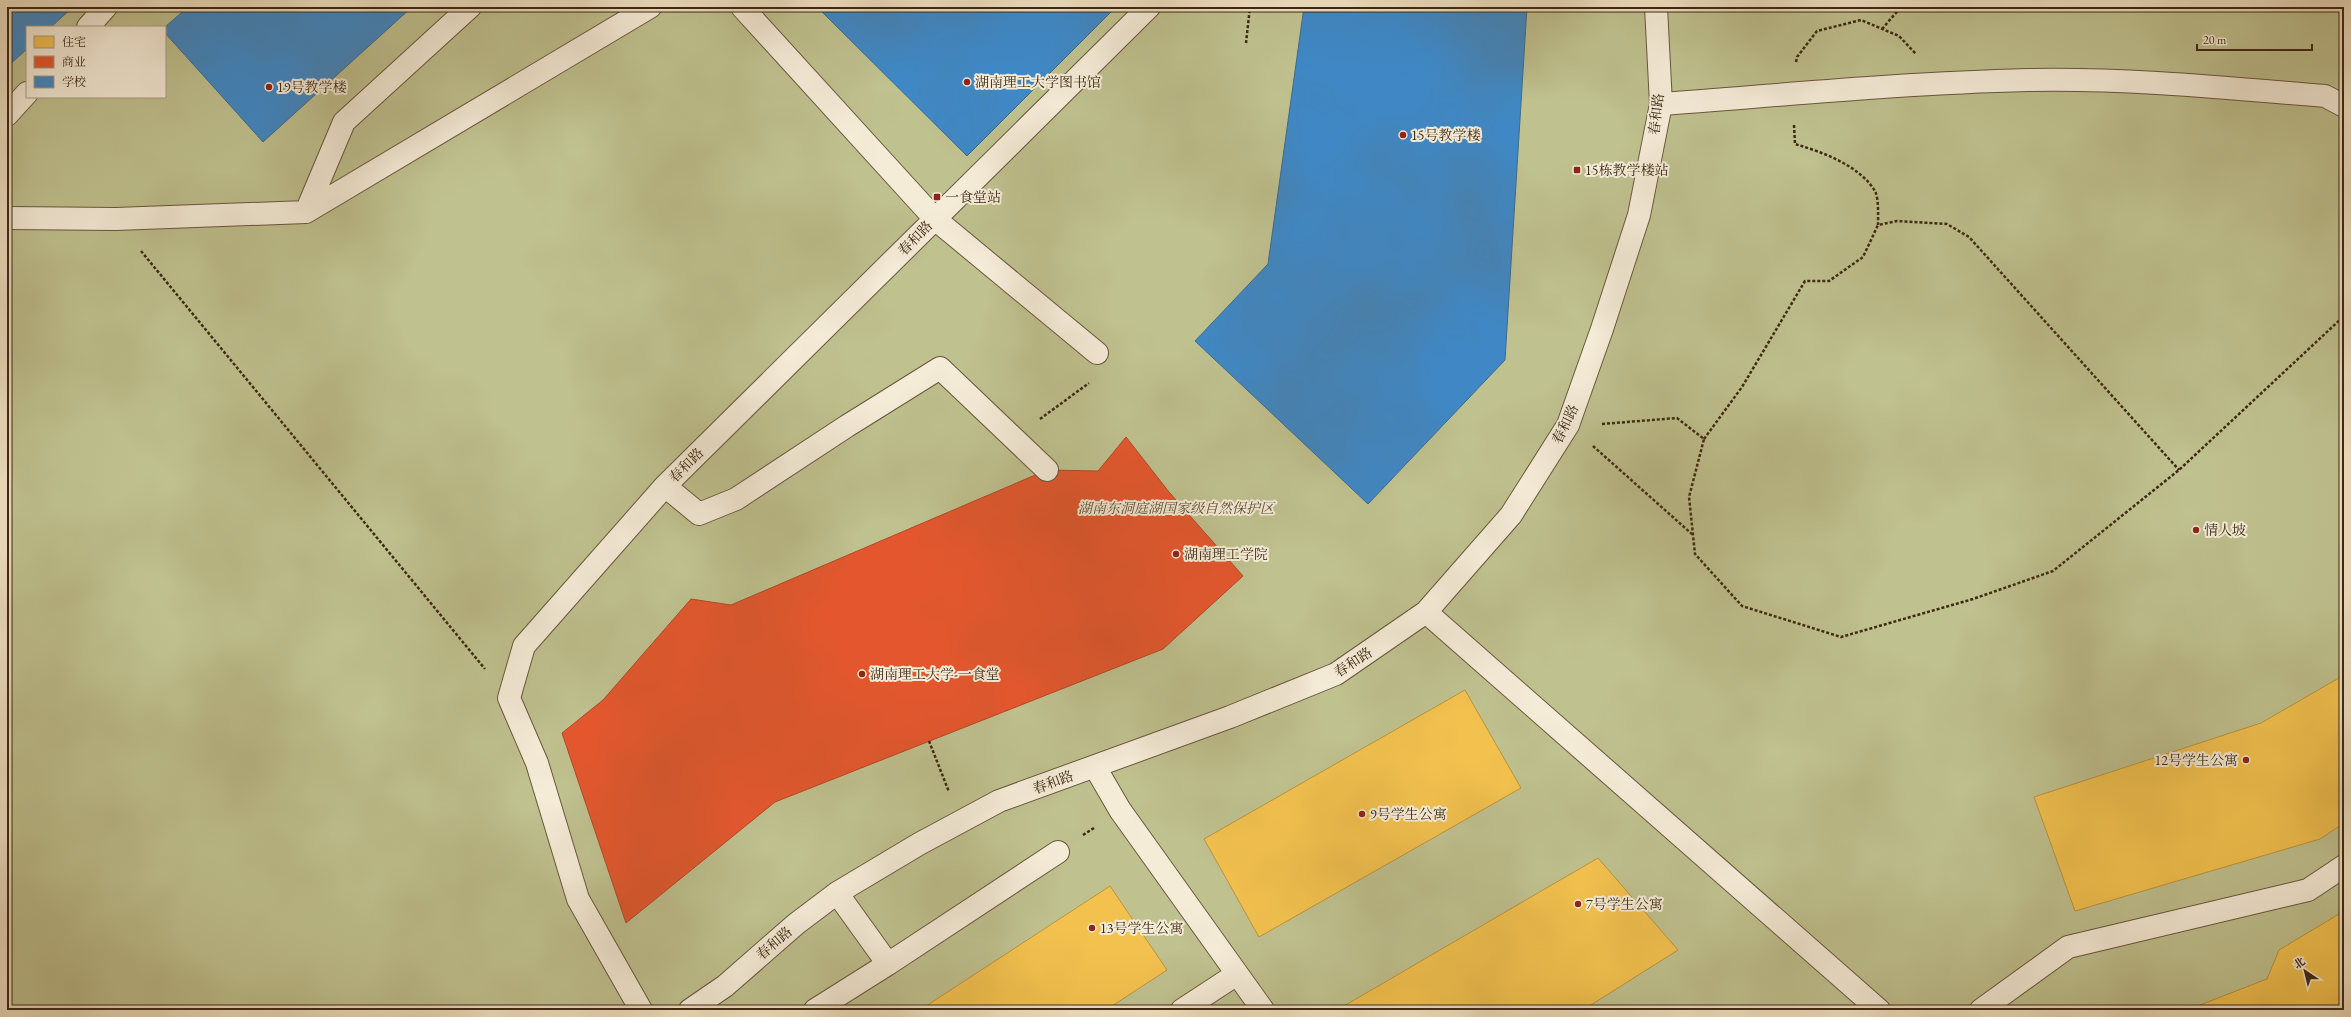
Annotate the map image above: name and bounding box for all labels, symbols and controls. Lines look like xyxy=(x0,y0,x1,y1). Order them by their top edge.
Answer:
legend xyxy=(26,26,166,98)
scale bar xyxy=(2197,26,2312,52)
text: 20 m xyxy=(2203,32,2227,48)
text: 住宅 xyxy=(62,34,86,50)
text: 商业 xyxy=(62,54,86,70)
place label: 湖南理工大学图书馆 xyxy=(975,73,1101,91)
text: 学校 xyxy=(62,74,86,90)
marker: 湖南理工大学图书馆 xyxy=(962,77,972,87)
place label: 19号教学楼 xyxy=(277,78,346,96)
marker: 19号教学楼 xyxy=(264,82,274,92)
street label: 春和路 xyxy=(1645,92,1667,136)
place label: 15号教学楼 xyxy=(1411,126,1480,144)
marker: 15号教学楼 xyxy=(1398,130,1408,140)
place label: 15栋教学楼站 xyxy=(1585,161,1668,179)
marker: 15栋教学楼站 xyxy=(1572,165,1582,175)
place label: 一食堂站 xyxy=(945,188,1001,206)
marker: 一食堂站 xyxy=(932,192,942,202)
street label: 春和路 xyxy=(894,217,936,259)
street label: 春和路 xyxy=(1548,401,1582,447)
street label: 春和路 xyxy=(665,444,707,486)
park label: 湖南东洞庭湖国家级自然保护区 xyxy=(1078,499,1276,517)
place label: 情人坡 xyxy=(2204,521,2246,539)
marker: 情人坡 xyxy=(2191,525,2201,535)
place label: 湖南理工学院 xyxy=(1184,545,1268,563)
marker: 湖南理工学院 xyxy=(1171,549,1181,559)
street label: 春和路 xyxy=(1330,643,1376,681)
place label: 湖南理工大学-一食堂 xyxy=(870,665,1000,683)
marker: 湖南理工大学-一食堂 xyxy=(857,669,867,679)
place label: 12号学生公寓 xyxy=(2155,751,2238,769)
marker: 12号学生公寓 xyxy=(2241,755,2251,765)
street label: 春和路 xyxy=(1030,766,1076,798)
place label: 9号学生公寓 xyxy=(1370,805,1447,823)
marker: 9号学生公寓 xyxy=(1357,809,1367,819)
place label: 7号学生公寓 xyxy=(1586,895,1663,913)
marker: 7号学生公寓 xyxy=(1573,899,1583,909)
place label: 13号学生公寓 xyxy=(1100,919,1183,937)
street label: 春和路 xyxy=(752,922,796,964)
marker: 13号学生公寓 xyxy=(1087,923,1097,933)
north arrow xyxy=(2285,951,2325,991)
text: 北 xyxy=(2291,954,2308,972)

